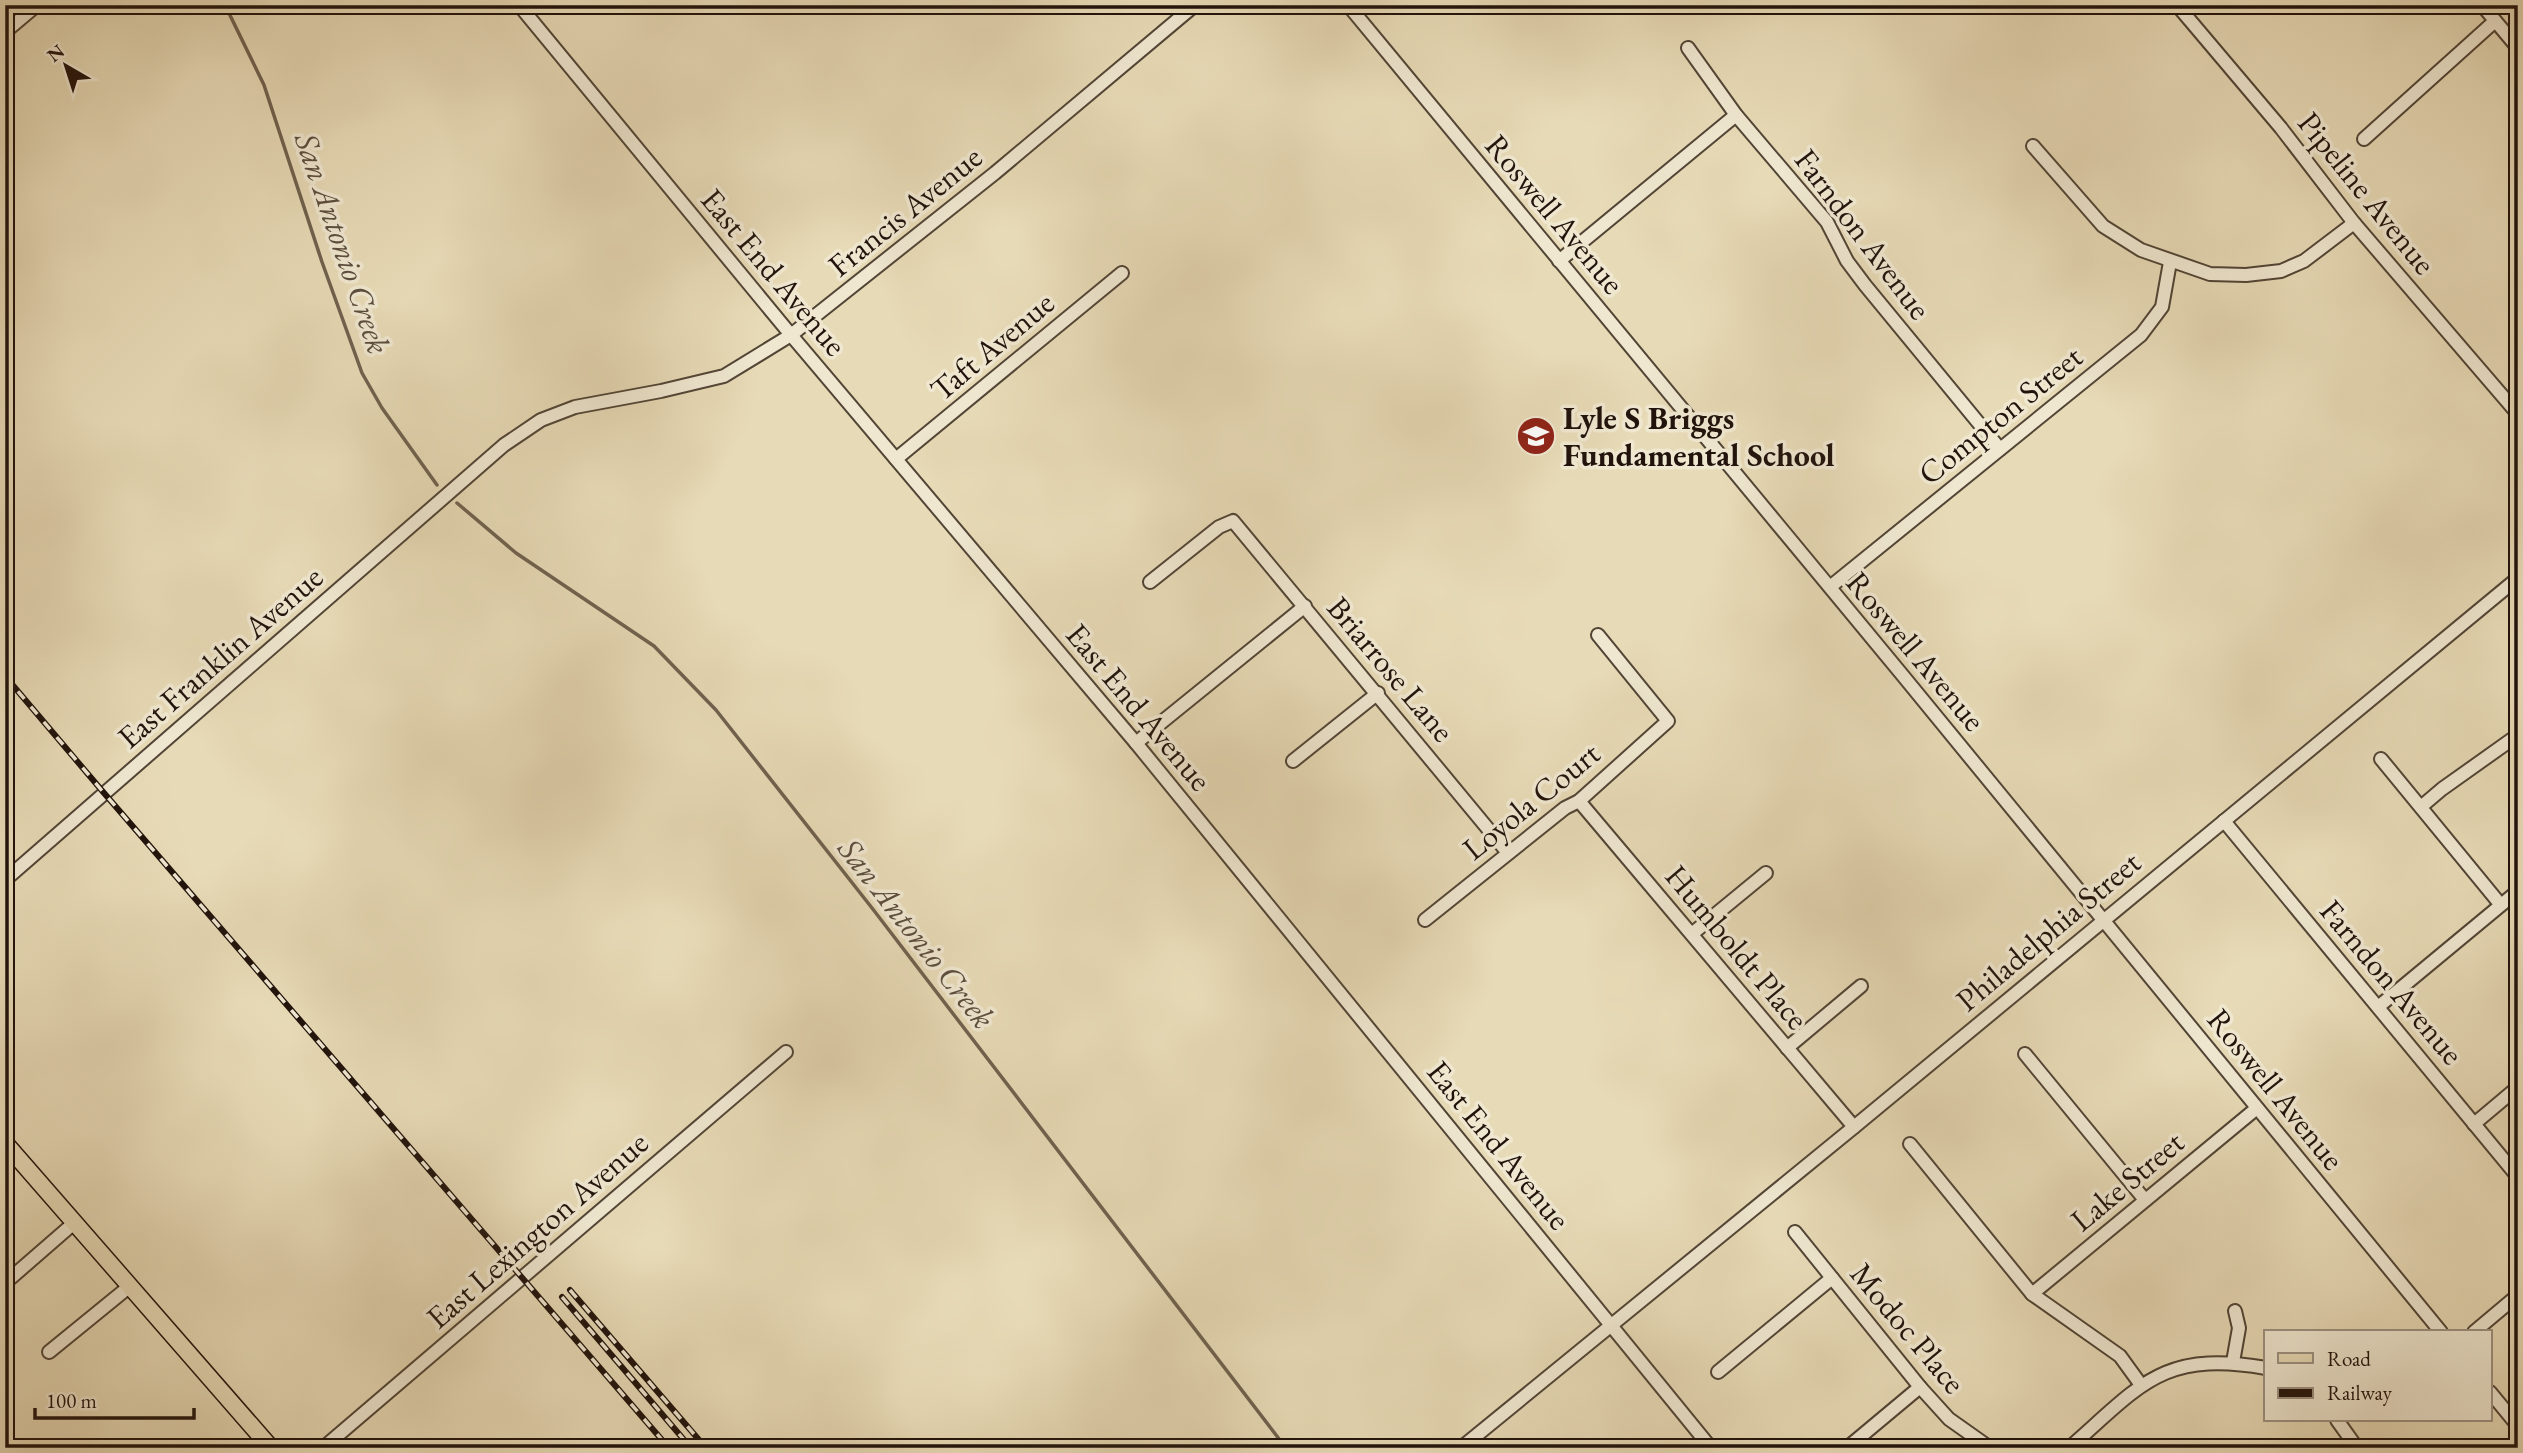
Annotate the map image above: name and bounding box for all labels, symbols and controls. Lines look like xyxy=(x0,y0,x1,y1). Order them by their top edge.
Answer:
north arrow xyxy=(32,32,102,102)
text: N xyxy=(42,38,70,68)
street label: Pipeline Avenue xyxy=(2288,103,2446,283)
street label: Roswell Avenue xyxy=(1476,125,1634,303)
water label: San Antonio Creek xyxy=(285,126,401,359)
street label: Francis Avenue xyxy=(819,136,991,286)
street label: Farndon Avenue xyxy=(1785,140,1941,328)
street label: East End Avenue xyxy=(692,180,856,364)
street label: Taft Avenue xyxy=(921,282,1063,410)
street label: Compton Street xyxy=(1909,336,2091,494)
place label: Lyle S Briggs Fundamental School xyxy=(1563,397,1835,476)
school or university icon: Lyle S Briggs Fundamental School xyxy=(1515,415,1557,457)
street label: East Franklin Avenue xyxy=(108,556,332,758)
street label: Roswell Avenue xyxy=(1837,562,1995,740)
street label: Briarrose Lane xyxy=(1318,588,1464,750)
street label: East End Avenue xyxy=(1057,615,1221,799)
street label: Loyola Court xyxy=(1454,733,1608,869)
water label: San Antonio Creek xyxy=(828,828,1005,1037)
street label: Philadelphia Street xyxy=(1947,841,2149,1021)
street label: Humboldt Place xyxy=(1656,856,1818,1038)
street label: Farndon Avenue xyxy=(2311,891,2473,1073)
street label: Roswell Avenue xyxy=(2198,1000,2354,1178)
street label: East End Avenue xyxy=(1418,1052,1580,1238)
street label: Lake Street xyxy=(2062,1121,2192,1241)
street label: East Lexington Avenue xyxy=(417,1122,657,1338)
street label: Modoc Place xyxy=(1841,1254,1975,1402)
legend xyxy=(2264,1330,2492,1422)
text: Road xyxy=(2327,1345,2371,1372)
scale bar xyxy=(35,1376,194,1420)
text: Railway xyxy=(2327,1379,2393,1406)
text: 100 m xyxy=(46,1387,97,1414)

